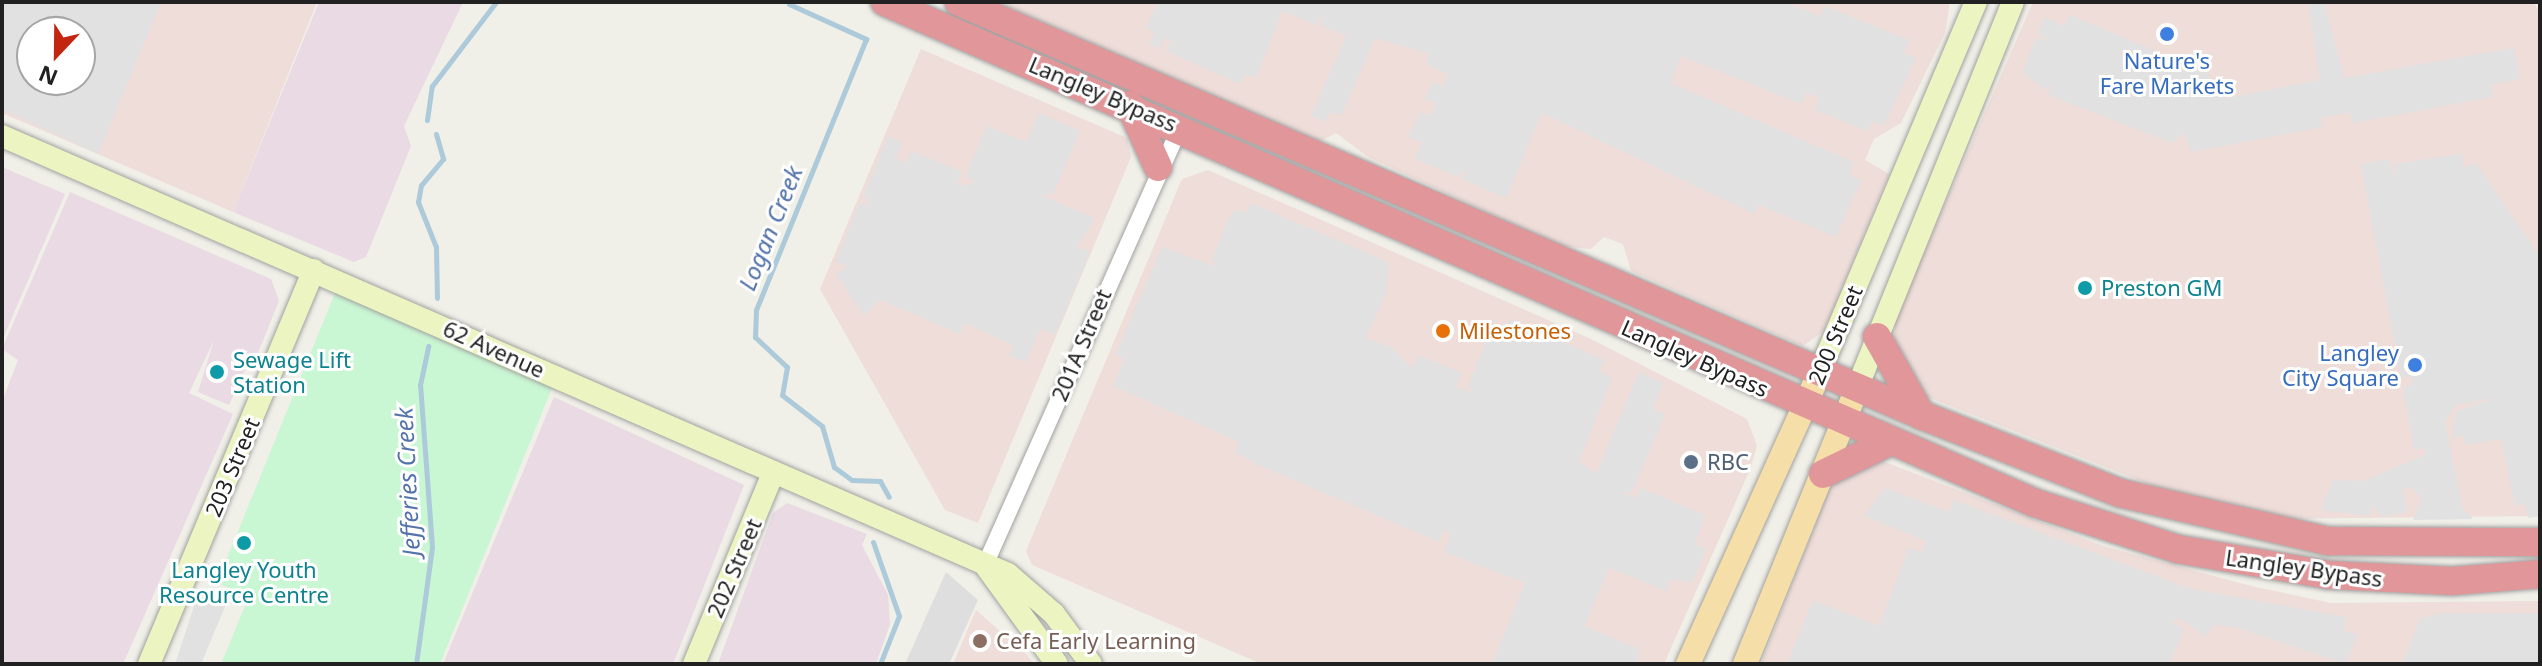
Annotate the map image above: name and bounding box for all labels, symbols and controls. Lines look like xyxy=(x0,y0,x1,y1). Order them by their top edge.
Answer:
north arrow xyxy=(16,16,96,96)
marker: Nature's Fare Markets xyxy=(2158,25,2176,43)
place label: Nature's Fare Markets xyxy=(2100,47,2234,98)
street label: Langley Bypass xyxy=(1025,51,1181,137)
text: N xyxy=(34,59,62,94)
water label: Logan Creek xyxy=(732,162,808,294)
place label: Preston GM xyxy=(2101,275,2222,301)
marker: Preston GM xyxy=(2076,279,2094,297)
street label: 200 Street xyxy=(1802,282,1868,388)
street label: 201A Street xyxy=(1046,285,1116,405)
street label: Langley Bypass xyxy=(1617,314,1773,402)
street label: 62 Avenue xyxy=(439,315,549,383)
place label: Milestones xyxy=(1459,318,1571,344)
marker: Milestones xyxy=(1434,322,1452,340)
place label: Langley City Square xyxy=(2282,339,2399,390)
place label: Sewage Lift Station xyxy=(233,346,351,398)
marker: Langley City Square xyxy=(2406,356,2424,374)
marker: Sewage Lift Station xyxy=(208,363,226,381)
water label: Jefferies Creek xyxy=(389,407,425,557)
street label: 203 Street xyxy=(199,414,265,520)
place label: RBC xyxy=(1707,449,1749,475)
marker: RBC xyxy=(1682,453,1700,471)
street label: 202 Street xyxy=(701,515,767,621)
marker: Langley Youth Resource Centre xyxy=(235,534,253,552)
street label: Langley Bypass xyxy=(2224,544,2384,592)
place label: Langley Youth Resource Centre xyxy=(159,556,329,608)
place label: Cefa Early Learning xyxy=(996,628,1196,654)
marker: Cefa Early Learning xyxy=(971,632,989,650)

